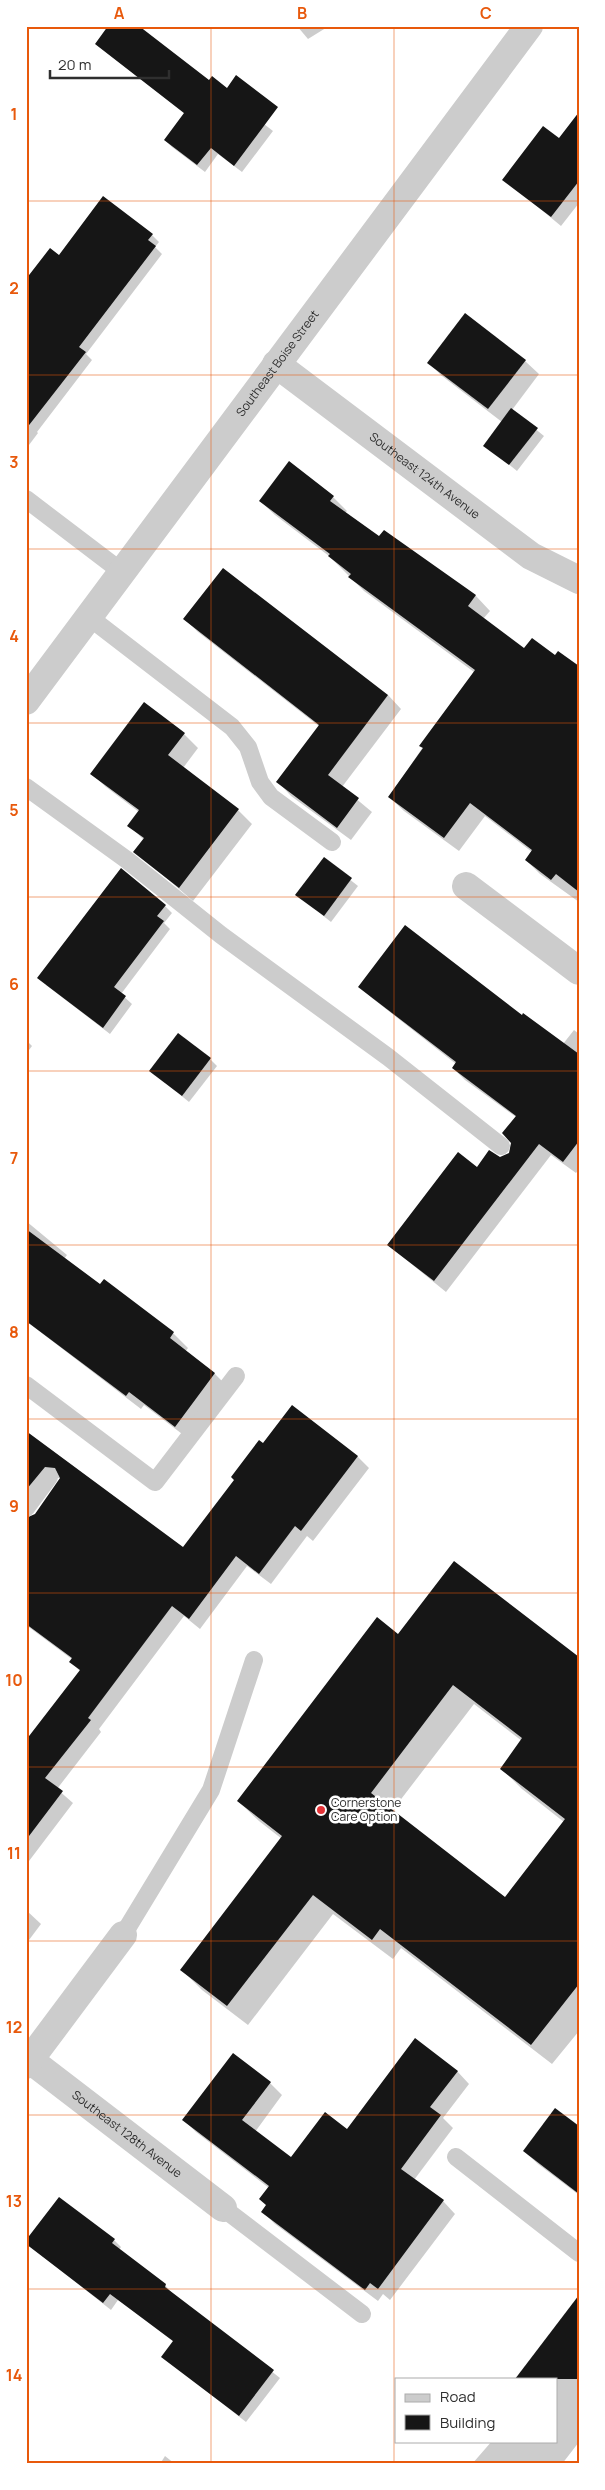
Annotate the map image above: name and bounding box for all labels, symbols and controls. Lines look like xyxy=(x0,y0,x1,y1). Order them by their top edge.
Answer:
text: A xyxy=(114,2,125,24)
text: B xyxy=(297,2,307,24)
text: C xyxy=(480,2,492,24)
scale bar xyxy=(50,48,169,80)
text: 20 m xyxy=(58,54,91,75)
text: 1 xyxy=(10,103,18,125)
text: 2 xyxy=(9,277,19,299)
street label: Southeast Boise Street xyxy=(232,306,323,420)
street label: Southeast 124th Avenue xyxy=(366,428,484,523)
text: 3 xyxy=(9,451,19,473)
text: 4 xyxy=(9,625,19,647)
text: 5 xyxy=(9,799,19,821)
text: 6 xyxy=(9,973,19,995)
text: 7 xyxy=(10,1147,18,1169)
text: 8 xyxy=(9,1321,19,1343)
text: 9 xyxy=(9,1495,19,1517)
text: 10 xyxy=(5,1669,23,1691)
place label: Cornerstone Care Option xyxy=(331,1794,401,1825)
marker: Cornerstone Care Option xyxy=(315,1804,327,1816)
text: 11 xyxy=(7,1842,21,1864)
text: 12 xyxy=(6,2016,22,2038)
street label: Southeast 128th Avenue xyxy=(68,2086,186,2182)
text: 13 xyxy=(6,2190,22,2212)
text: 14 xyxy=(6,2364,22,2386)
legend xyxy=(395,2378,558,2442)
text: Road xyxy=(440,2386,476,2407)
text: Building xyxy=(440,2412,495,2433)

